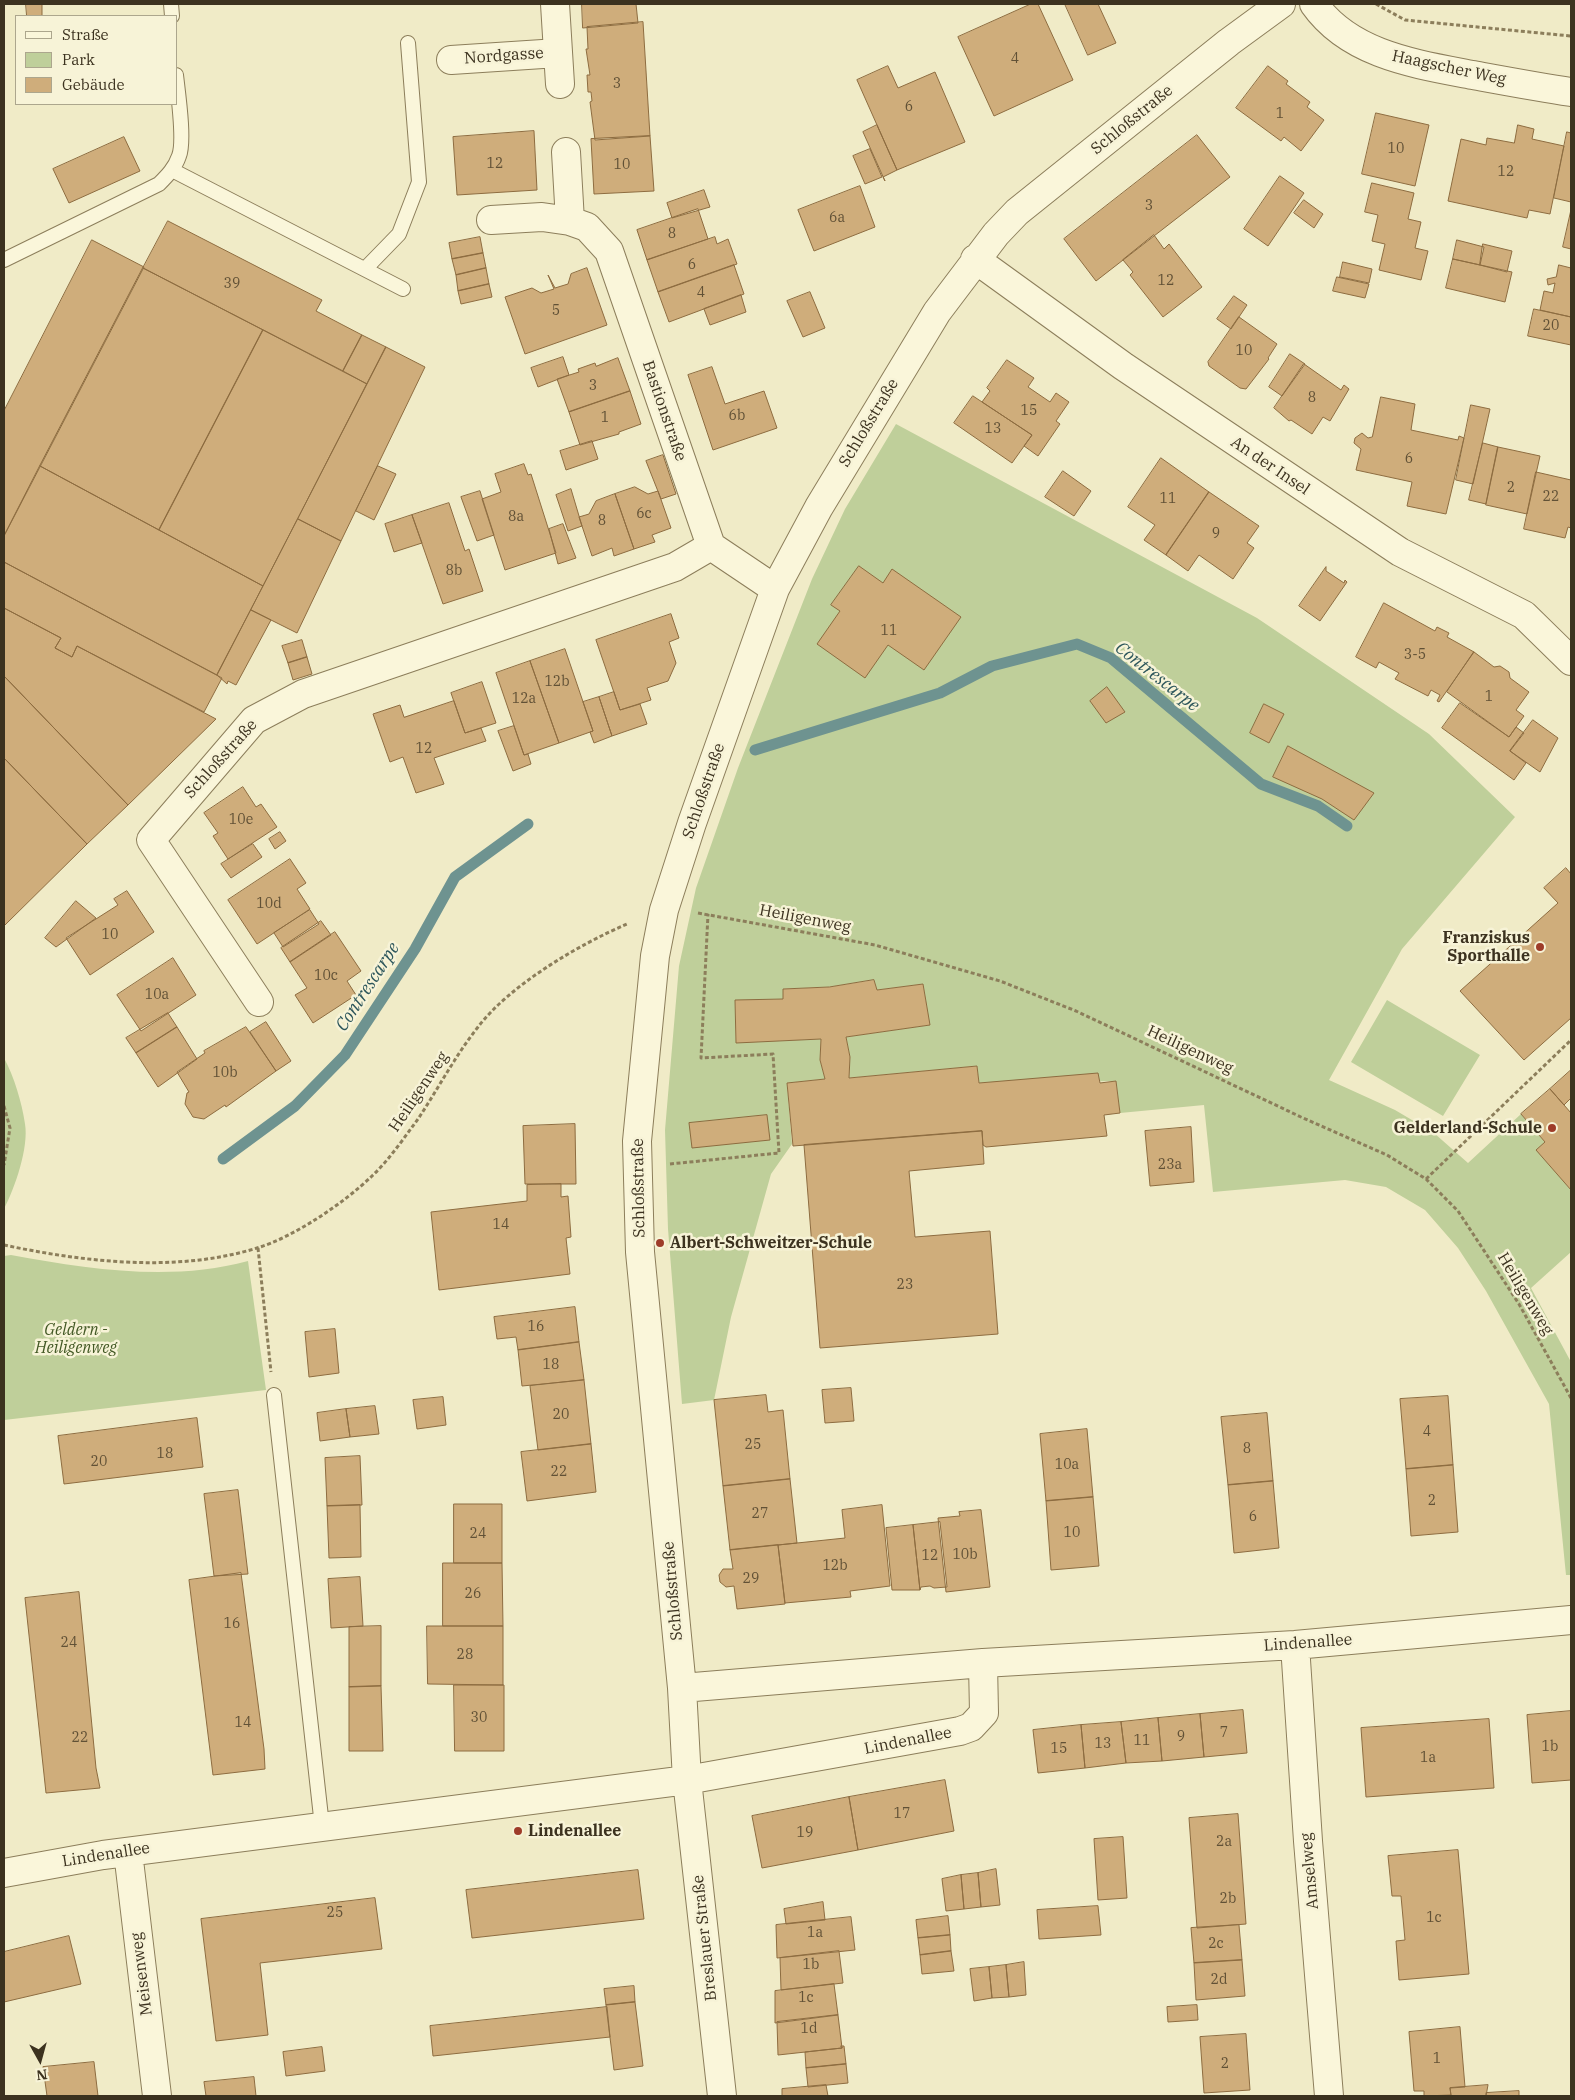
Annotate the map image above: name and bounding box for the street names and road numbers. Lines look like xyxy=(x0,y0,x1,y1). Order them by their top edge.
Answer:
street label: Nordgasse xyxy=(464,44,544,68)
street label: Haagscher Weg xyxy=(1390,47,1508,89)
street label: Schloßstraße xyxy=(1087,81,1177,159)
street label: Bastionstraße xyxy=(638,358,690,464)
street label: Schloßstraße xyxy=(835,375,903,471)
street label: An der Insel xyxy=(1227,433,1313,499)
street label: Schloßstraße xyxy=(181,716,261,802)
street label: Schloßstraße xyxy=(679,741,729,841)
street label: Heiligenweg xyxy=(758,901,852,937)
street label: Heiligenweg xyxy=(1144,1022,1236,1078)
street label: Heiligenweg xyxy=(385,1048,453,1136)
street label: Schloßstraße xyxy=(629,1138,649,1238)
street label: Heiligenweg xyxy=(1493,1249,1557,1339)
street label: Schloßstraße xyxy=(659,1540,687,1642)
street label: Lindenallee xyxy=(1263,1630,1353,1656)
street label: Lindenallee xyxy=(863,1723,953,1759)
street label: Amselweg xyxy=(1297,1832,1323,1910)
street label: Lindenallee xyxy=(61,1839,151,1871)
street label: Breslauer Straße xyxy=(689,1874,721,2002)
street label: Meisenweg xyxy=(127,1931,157,2017)

